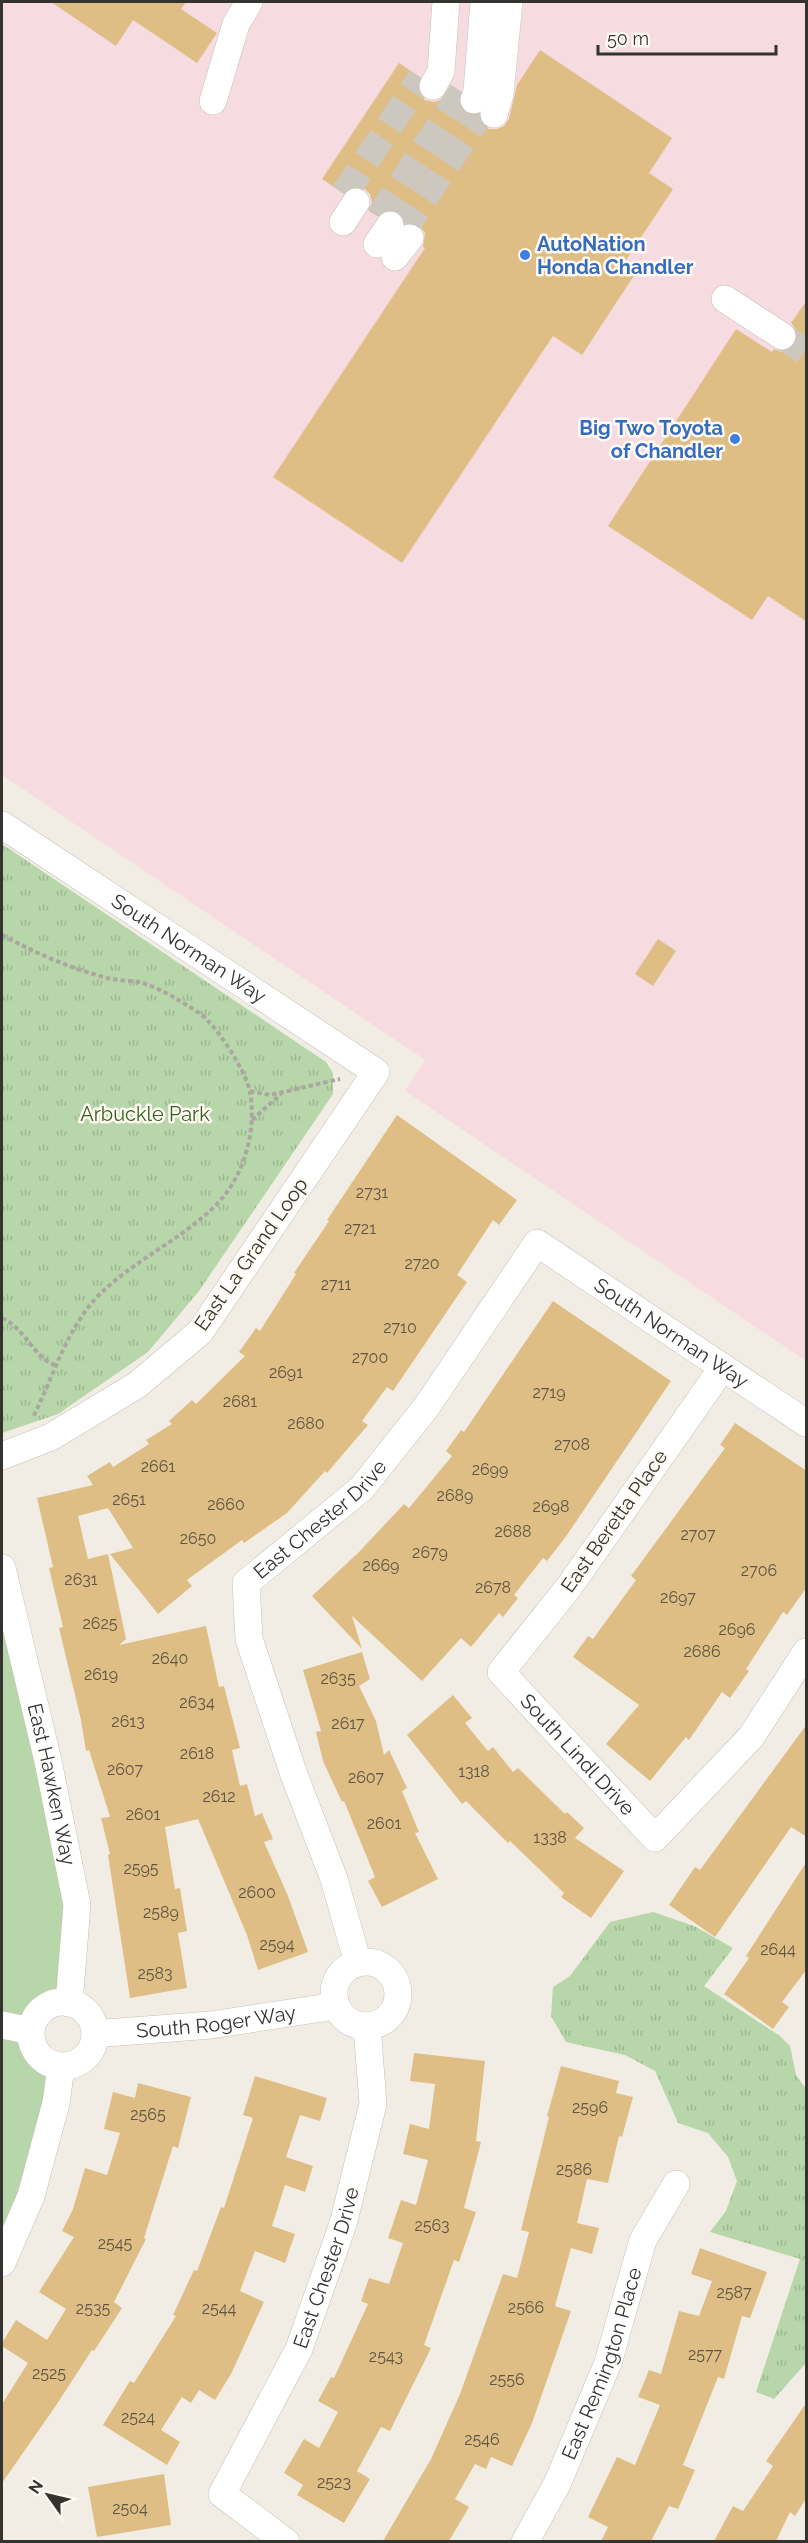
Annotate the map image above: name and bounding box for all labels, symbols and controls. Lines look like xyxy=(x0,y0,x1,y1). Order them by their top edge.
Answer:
scale bar xyxy=(598,18,776,56)
text: 50 m xyxy=(607,28,649,49)
place label: AutoNation Honda Chandler xyxy=(537,232,694,279)
marker: AutoNation Honda Chandler xyxy=(518,248,532,262)
place label: Big Two Toyota of Chandler xyxy=(579,416,723,463)
marker: Big Two Toyota of Chandler xyxy=(728,432,742,446)
street label: South Norman Way xyxy=(107,889,271,1008)
park label: Arbuckle Park xyxy=(80,1102,210,1126)
street label: East La Grand Loop xyxy=(189,1173,313,1335)
house number: 2731 xyxy=(356,1183,388,1202)
house number: 2721 xyxy=(344,1219,376,1238)
house number: 2720 xyxy=(404,1254,440,1273)
street label: South Norman Way xyxy=(590,1273,753,1393)
house number: 2711 xyxy=(321,1275,351,1294)
house number: 2710 xyxy=(383,1318,417,1337)
house number: 2700 xyxy=(352,1348,388,1367)
house number: 2691 xyxy=(269,1363,303,1382)
house number: 2719 xyxy=(532,1383,566,1402)
house number: 2681 xyxy=(223,1392,257,1411)
house number: 2680 xyxy=(287,1414,325,1433)
house number: 2708 xyxy=(554,1435,590,1454)
street label: East Beretta Place xyxy=(556,1445,672,1597)
street label: East Chester Drive xyxy=(249,1455,392,1584)
house number: 2661 xyxy=(141,1457,175,1476)
house number: 2699 xyxy=(472,1460,508,1479)
house number: 2689 xyxy=(437,1486,473,1505)
house number: 2651 xyxy=(112,1490,146,1509)
house number: 2660 xyxy=(207,1495,245,1514)
house number: 2698 xyxy=(533,1497,569,1516)
house number: 2688 xyxy=(495,1522,531,1541)
house number: 2707 xyxy=(680,1525,716,1544)
house number: 2650 xyxy=(180,1529,216,1548)
house number: 2679 xyxy=(412,1543,448,1562)
house number: 2669 xyxy=(362,1556,400,1575)
house number: 2706 xyxy=(741,1561,777,1580)
house number: 2631 xyxy=(64,1570,98,1589)
house number: 2678 xyxy=(475,1578,511,1597)
house number: 2697 xyxy=(660,1588,696,1607)
house number: 2625 xyxy=(82,1614,118,1633)
house number: 2696 xyxy=(718,1620,756,1639)
house number: 2686 xyxy=(683,1642,721,1661)
house number: 2640 xyxy=(152,1649,188,1668)
house number: 2619 xyxy=(84,1665,118,1684)
house number: 2635 xyxy=(320,1669,356,1688)
street label: South Lindl Drive xyxy=(515,1689,640,1821)
house number: 2634 xyxy=(179,1693,215,1712)
street label: East Hawken Way xyxy=(23,1701,81,1868)
house number: 2613 xyxy=(111,1712,145,1731)
house number: 2617 xyxy=(331,1714,365,1733)
house number: 2618 xyxy=(180,1744,214,1763)
house number: 2607 xyxy=(107,1760,144,1779)
house number: 1318 xyxy=(458,1762,490,1781)
house number: 2607 xyxy=(348,1768,385,1787)
house number: 2612 xyxy=(202,1787,236,1806)
house number: 2601 xyxy=(126,1805,160,1824)
house number: 2601 xyxy=(367,1814,401,1833)
house number: 1338 xyxy=(533,1828,567,1847)
house number: 2595 xyxy=(123,1859,159,1878)
house number: 2600 xyxy=(238,1883,276,1902)
house number: 2589 xyxy=(143,1903,179,1922)
house number: 2594 xyxy=(259,1935,295,1954)
house number: 2644 xyxy=(760,1940,796,1959)
house number: 2583 xyxy=(137,1964,173,1983)
street label: South Roger Way xyxy=(135,2000,298,2043)
house number: 2596 xyxy=(572,2098,608,2117)
house number: 2565 xyxy=(130,2105,166,2124)
house number: 2586 xyxy=(556,2160,592,2179)
street label: East Chester Drive xyxy=(288,2184,364,2352)
house number: 2563 xyxy=(414,2216,450,2235)
house number: 2545 xyxy=(98,2234,133,2253)
street label: East Remington Place xyxy=(557,2265,647,2463)
house number: 2587 xyxy=(716,2283,752,2302)
house number: 2566 xyxy=(508,2298,544,2317)
house number: 2535 xyxy=(76,2299,110,2318)
house number: 2544 xyxy=(202,2299,237,2318)
house number: 2577 xyxy=(688,2345,723,2364)
house number: 2543 xyxy=(369,2347,403,2366)
house number: 2525 xyxy=(32,2364,66,2383)
house number: 2556 xyxy=(489,2370,525,2389)
house number: 2524 xyxy=(121,2408,155,2427)
house number: 2546 xyxy=(464,2430,500,2449)
north arrow xyxy=(18,2465,78,2525)
house number: 2523 xyxy=(317,2473,351,2492)
text: N xyxy=(25,2477,47,2497)
house number: 2504 xyxy=(112,2499,148,2518)

